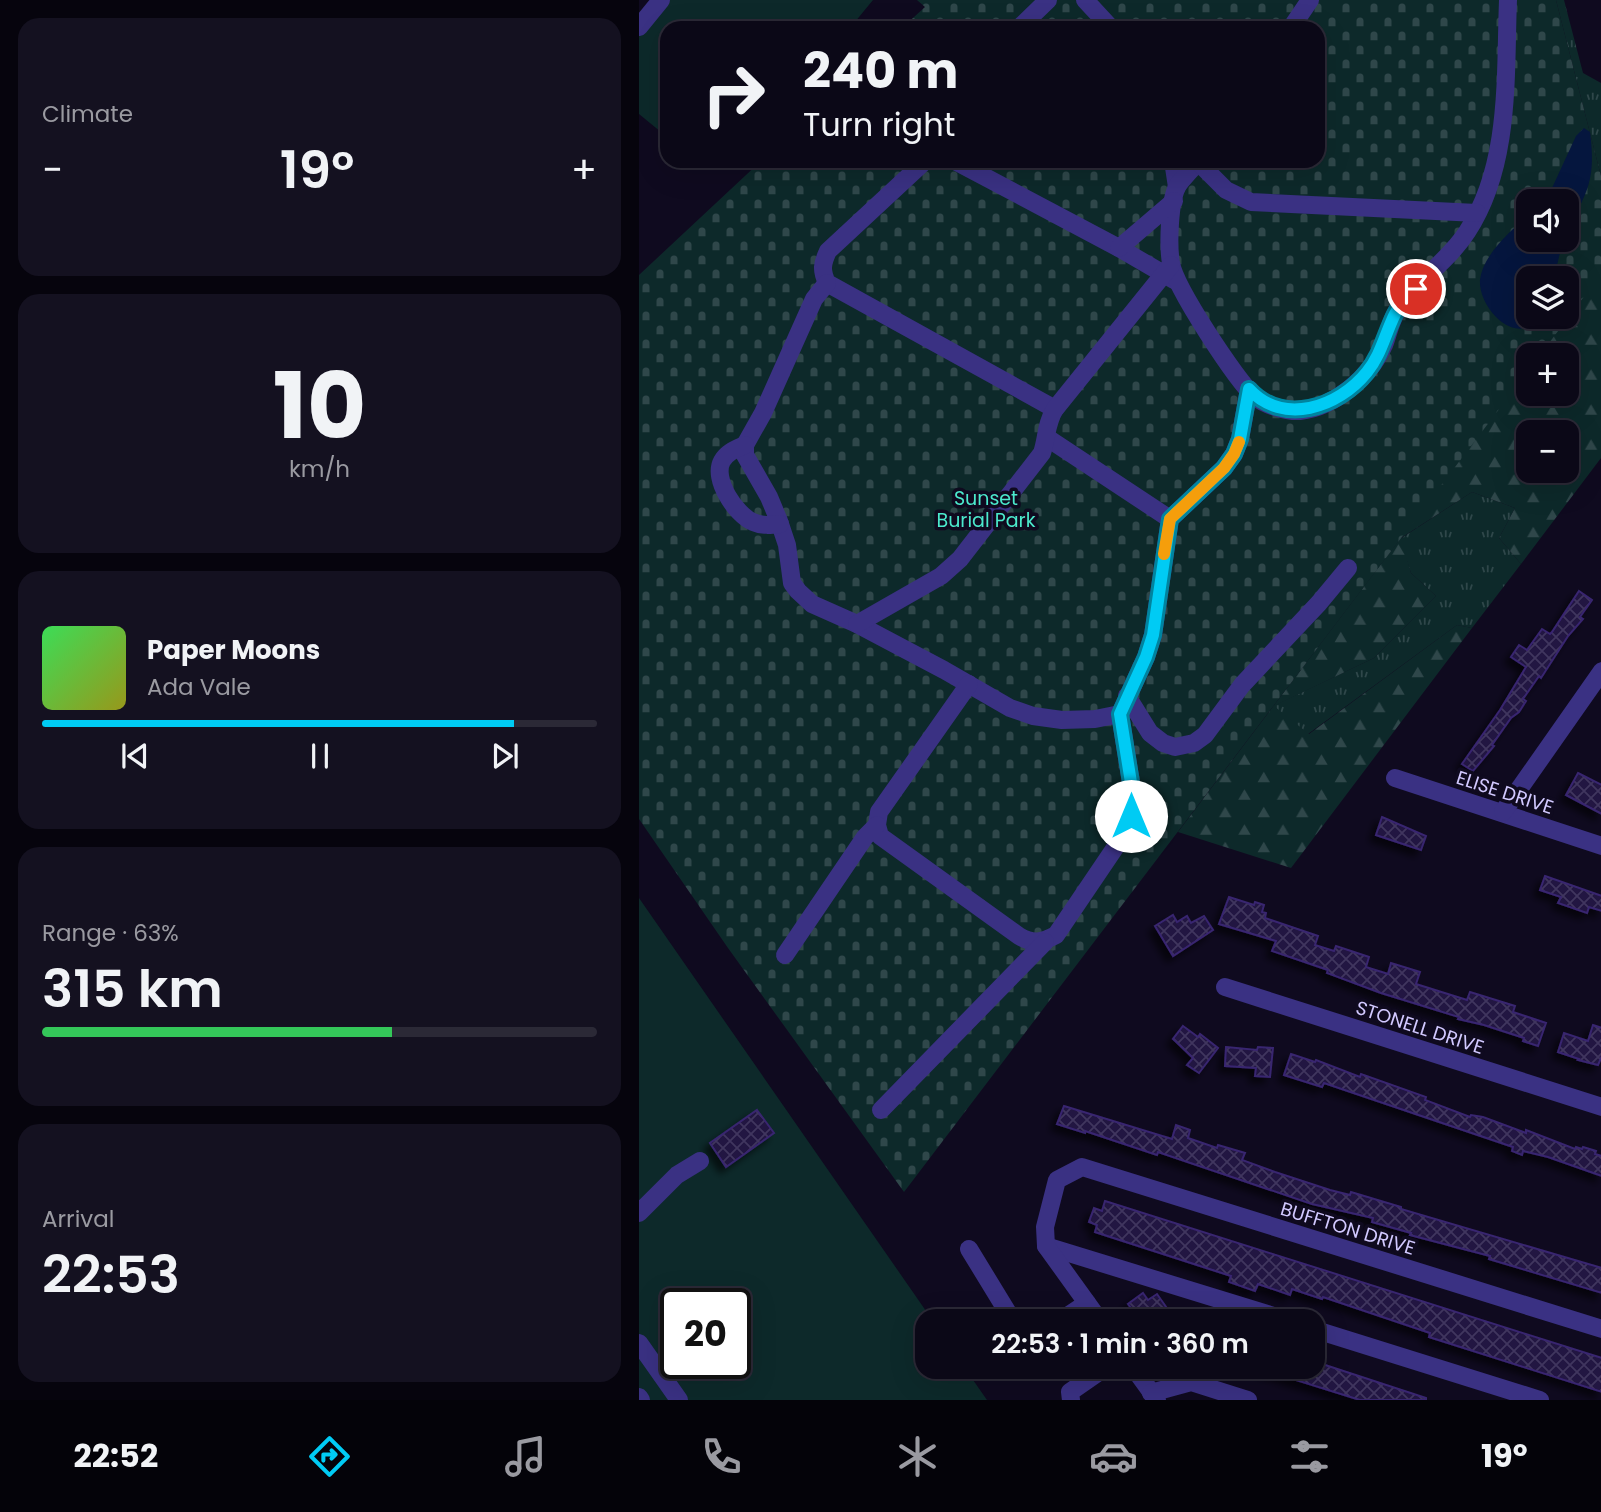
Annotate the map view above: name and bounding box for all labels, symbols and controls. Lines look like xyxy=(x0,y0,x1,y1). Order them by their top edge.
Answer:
text: 240 m xyxy=(803,37,958,105)
icon: right xyxy=(688,49,779,140)
text: Climate xyxy=(42,98,133,130)
text: Turn right xyxy=(803,102,955,147)
text: 19° xyxy=(280,133,354,206)
text: − xyxy=(42,143,63,196)
text: + xyxy=(571,143,597,196)
map controls xyxy=(1516,189,1579,483)
button: sound xyxy=(1516,189,1579,252)
pin xyxy=(1386,259,1446,319)
button: layers xyxy=(1516,266,1579,329)
icon: arrive xyxy=(1397,270,1435,308)
text: 10 xyxy=(273,342,366,470)
button: + xyxy=(1516,343,1579,406)
button: − xyxy=(1516,420,1579,483)
text: km/h xyxy=(289,453,350,485)
park label: Sunset Burial Park xyxy=(937,485,1036,534)
text: Paper Moons xyxy=(147,632,320,668)
text: Ada Vale xyxy=(147,671,251,703)
icon: previous xyxy=(116,737,154,775)
icon: pause xyxy=(301,737,339,775)
icon: next xyxy=(486,737,524,775)
street label: ELISE DRIVE xyxy=(1453,764,1557,821)
position arrow xyxy=(1094,779,1168,853)
text: Range · 63% xyxy=(42,917,179,949)
text: 315 km xyxy=(42,952,223,1025)
street label: STONELL DRIVE xyxy=(1352,994,1487,1061)
street label: BUFFTON DRIVE xyxy=(1277,1195,1419,1262)
text: Arrival xyxy=(42,1203,114,1235)
text: 22:53 xyxy=(42,1238,180,1311)
speed limit sign: 20 xyxy=(660,1288,751,1379)
text: 22:53 · 1 min · 360 m xyxy=(991,1326,1249,1362)
icon: directions xyxy=(305,1432,354,1481)
icon: music xyxy=(501,1432,550,1481)
icon: phone xyxy=(697,1432,746,1481)
icon: climate xyxy=(893,1432,942,1481)
icon: car xyxy=(1089,1432,1138,1481)
icon: filters xyxy=(1285,1432,1334,1481)
text: 22:52 xyxy=(73,1433,158,1478)
text: 19° xyxy=(1481,1433,1528,1478)

